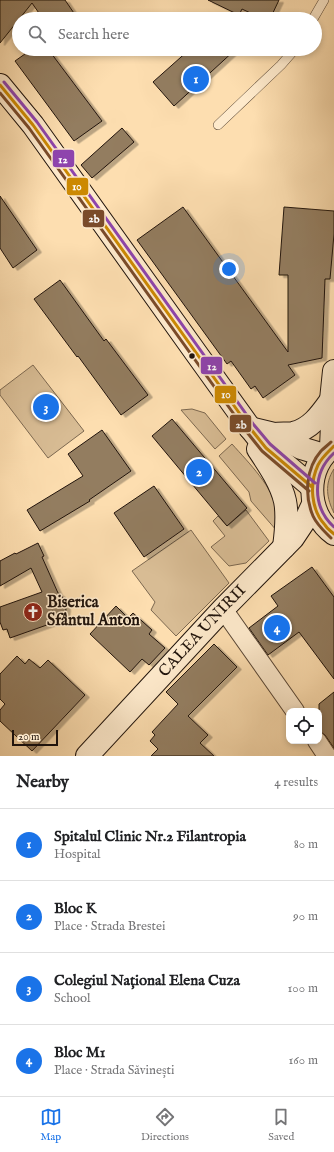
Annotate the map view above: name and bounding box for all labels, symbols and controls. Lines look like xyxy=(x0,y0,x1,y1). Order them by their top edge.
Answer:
search box xyxy=(12,12,322,56)
icon: search xyxy=(26,23,48,45)
text: Search here xyxy=(58,25,129,44)
pin: 1 xyxy=(183,64,209,94)
line badge: 12 xyxy=(52,149,75,168)
text: 12 xyxy=(58,153,68,167)
line badge: 10 xyxy=(66,177,89,196)
text: 10 xyxy=(72,180,82,194)
line badge: 2b xyxy=(82,209,105,228)
text: 2b xyxy=(88,212,100,226)
your location xyxy=(219,259,239,279)
unlabelled marker xyxy=(187,351,197,361)
line badge: 12 xyxy=(200,356,223,375)
text: 12 xyxy=(207,360,217,374)
line badge: 10 xyxy=(214,385,237,404)
text: 10 xyxy=(221,388,231,402)
pin: 3 xyxy=(33,392,59,422)
line badge: 2b xyxy=(229,414,252,433)
text: 2b xyxy=(235,418,247,432)
pin: 2 xyxy=(186,457,212,487)
street label: CALEA UNIRII xyxy=(155,581,251,682)
place label: Biserica Sfântul Anton xyxy=(47,593,140,631)
church icon: Biserica Sfântul Anton xyxy=(22,601,44,623)
pin: 4 xyxy=(264,613,290,643)
map controls xyxy=(286,708,322,744)
button: locate xyxy=(286,708,322,744)
scale bar xyxy=(12,728,58,747)
text: 20 m xyxy=(18,730,39,744)
text: Nearby xyxy=(16,772,69,793)
text: 4 results xyxy=(274,774,318,791)
text: Spitalul Clinic Nr.2 Filantropia xyxy=(54,827,246,846)
text: 1 xyxy=(27,836,31,853)
text: 80 m xyxy=(294,836,318,853)
text: Hospital xyxy=(54,846,101,863)
text: Bloc K xyxy=(54,899,97,918)
text: 2 xyxy=(26,908,32,925)
text: 90 m xyxy=(293,908,318,925)
text: Place · Strada Brestei xyxy=(54,918,166,935)
text: Colegiul Național Elena Cuza xyxy=(54,971,240,990)
text: 3 xyxy=(27,980,31,997)
text: 100 m xyxy=(288,980,318,997)
text: School xyxy=(54,990,91,1007)
text: Bloc M1 xyxy=(54,1043,105,1062)
text: 4 xyxy=(26,1052,32,1069)
text: 160 m xyxy=(288,1052,318,1069)
text: Place · Strada Săvinești xyxy=(54,1062,174,1079)
tab: Map xyxy=(40,1106,62,1144)
tab: Directions xyxy=(141,1106,189,1144)
tab: Saved xyxy=(268,1106,294,1144)

